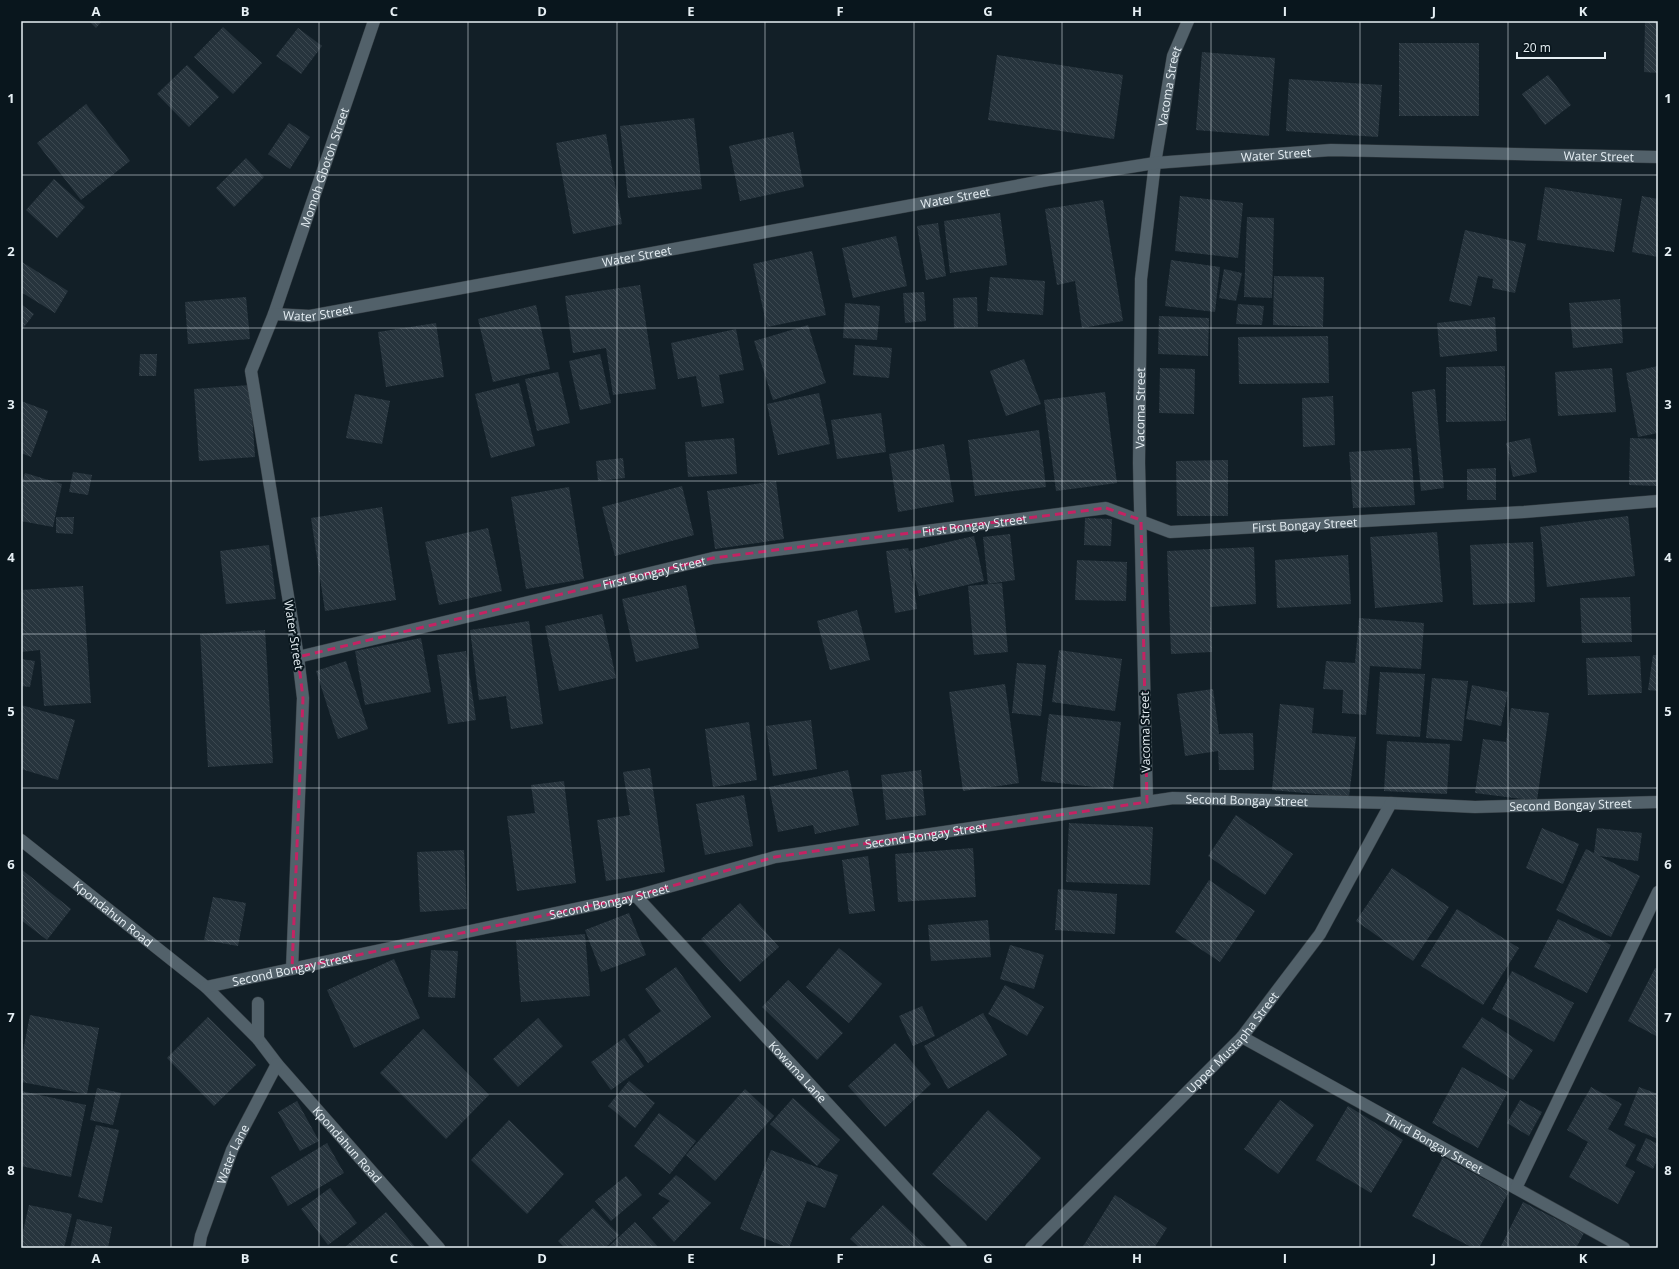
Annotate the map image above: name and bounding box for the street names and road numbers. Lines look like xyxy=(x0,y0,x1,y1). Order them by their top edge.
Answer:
street label: Vacoma Street xyxy=(1153,43,1185,128)
street label: Momoh Gbotoh Street xyxy=(296,105,352,230)
street label: Water Street xyxy=(1240,143,1312,165)
street label: Water Street xyxy=(1563,146,1634,165)
street label: Water Street xyxy=(919,182,991,212)
street label: Water Street xyxy=(600,241,673,271)
street label: Water Street xyxy=(282,300,354,325)
street label: Vacoma Street xyxy=(1131,367,1149,449)
street label: First Bongay Street xyxy=(921,510,1028,540)
street label: First Bongay Street xyxy=(1251,513,1358,536)
street label: First Bongay Street xyxy=(601,552,707,593)
street label: Water Street xyxy=(280,599,308,671)
street label: Vacoma Street xyxy=(1136,691,1154,773)
street label: Second Bongay Street xyxy=(1185,790,1308,810)
street label: Second Bongay Street xyxy=(1509,794,1632,815)
street label: Second Bongay Street xyxy=(864,817,987,852)
street label: Kpondahun Road xyxy=(70,877,157,950)
street label: Second Bongay Street xyxy=(547,879,671,923)
street label: Second Bongay Street xyxy=(230,948,354,990)
street label: Upper Mustapha Street xyxy=(1182,988,1282,1097)
street label: Kowama Lane xyxy=(765,1037,831,1106)
street label: Kpondahun Road xyxy=(309,1102,386,1186)
street label: Third Bongay Street xyxy=(1381,1109,1486,1177)
street label: Water Lane xyxy=(212,1121,253,1186)

